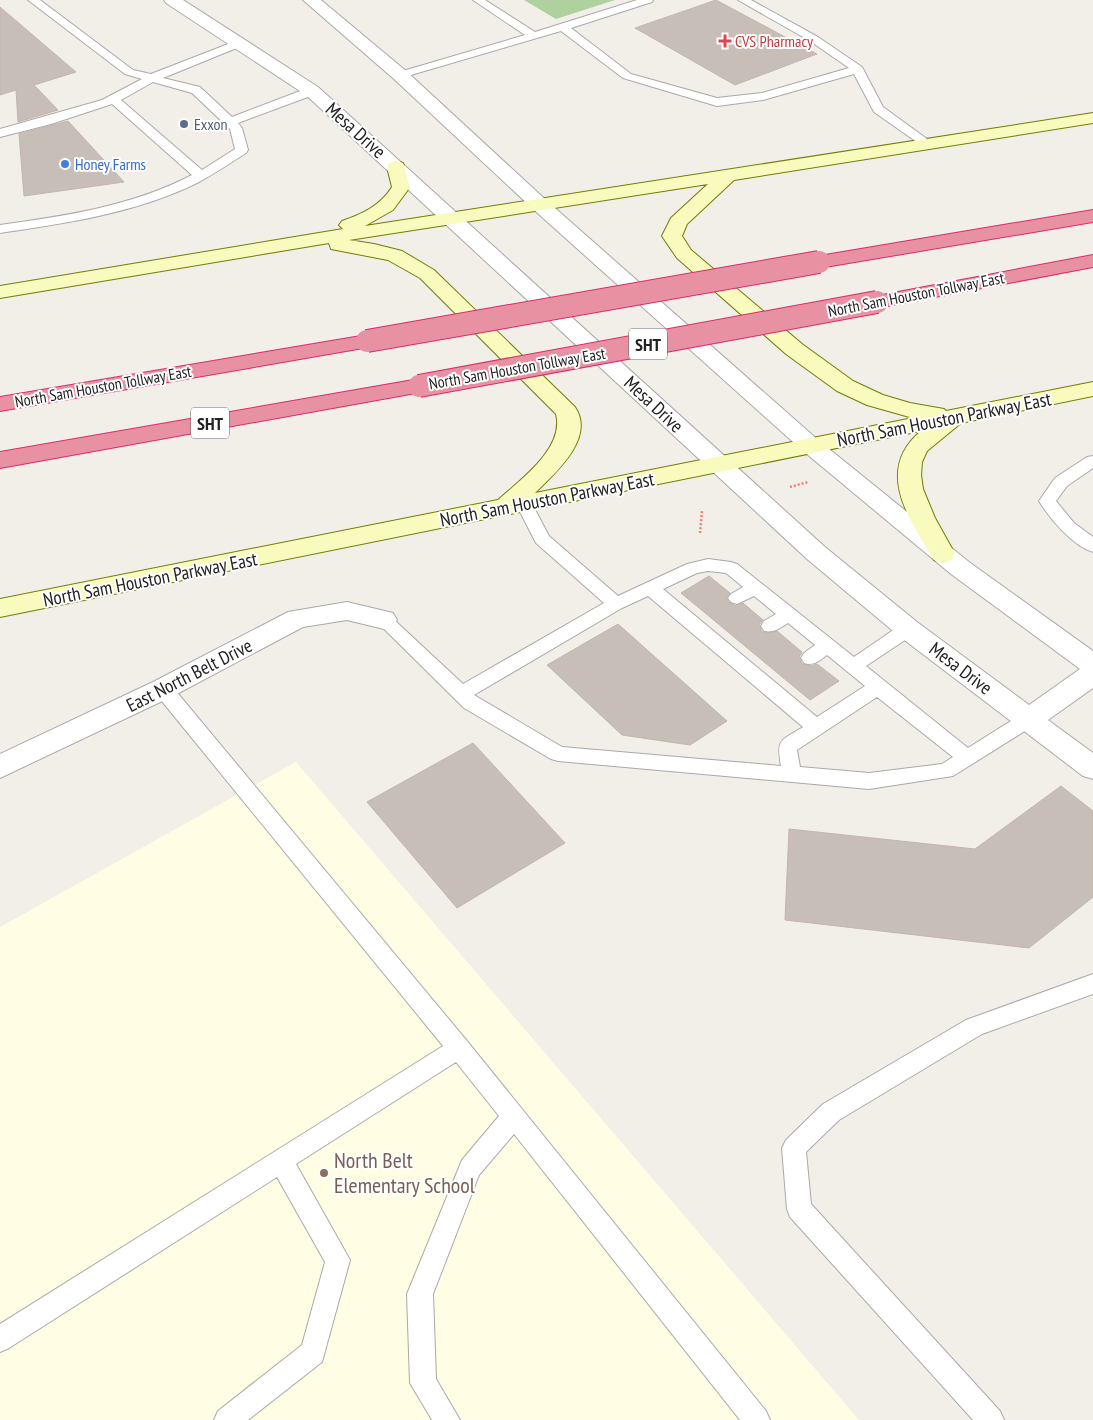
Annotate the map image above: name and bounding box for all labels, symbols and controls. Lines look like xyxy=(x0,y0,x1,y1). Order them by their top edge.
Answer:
place label: CVS Pharmacy xyxy=(735,31,813,51)
marker: CVS Pharmacy xyxy=(719,35,731,47)
street label: Mesa Drive xyxy=(321,97,391,163)
place label: Exxon xyxy=(194,114,228,134)
marker: Exxon xyxy=(178,118,190,130)
place label: Honey Farms xyxy=(75,154,146,174)
marker: Honey Farms xyxy=(59,158,71,170)
street label: North Sam Houston Tollway East xyxy=(826,267,1006,321)
road number: SHT xyxy=(629,328,667,359)
street label: North Sam Houston Tollway East xyxy=(427,343,607,393)
street label: North Sam Houston Tollway East xyxy=(13,361,193,411)
street label: Mesa Drive xyxy=(619,370,689,438)
street label: North Sam Houston Parkway East xyxy=(835,386,1054,452)
road number: SHT xyxy=(191,408,229,438)
street label: North Sam Houston Parkway East xyxy=(438,466,657,532)
street label: North Sam Houston Parkway East xyxy=(41,546,260,612)
street label: East North Belt Drive xyxy=(122,633,256,717)
street label: Mesa Drive xyxy=(925,637,997,699)
place label: North Belt Elementary School xyxy=(334,1146,476,1199)
marker: North Belt Elementary School xyxy=(318,1167,330,1179)

